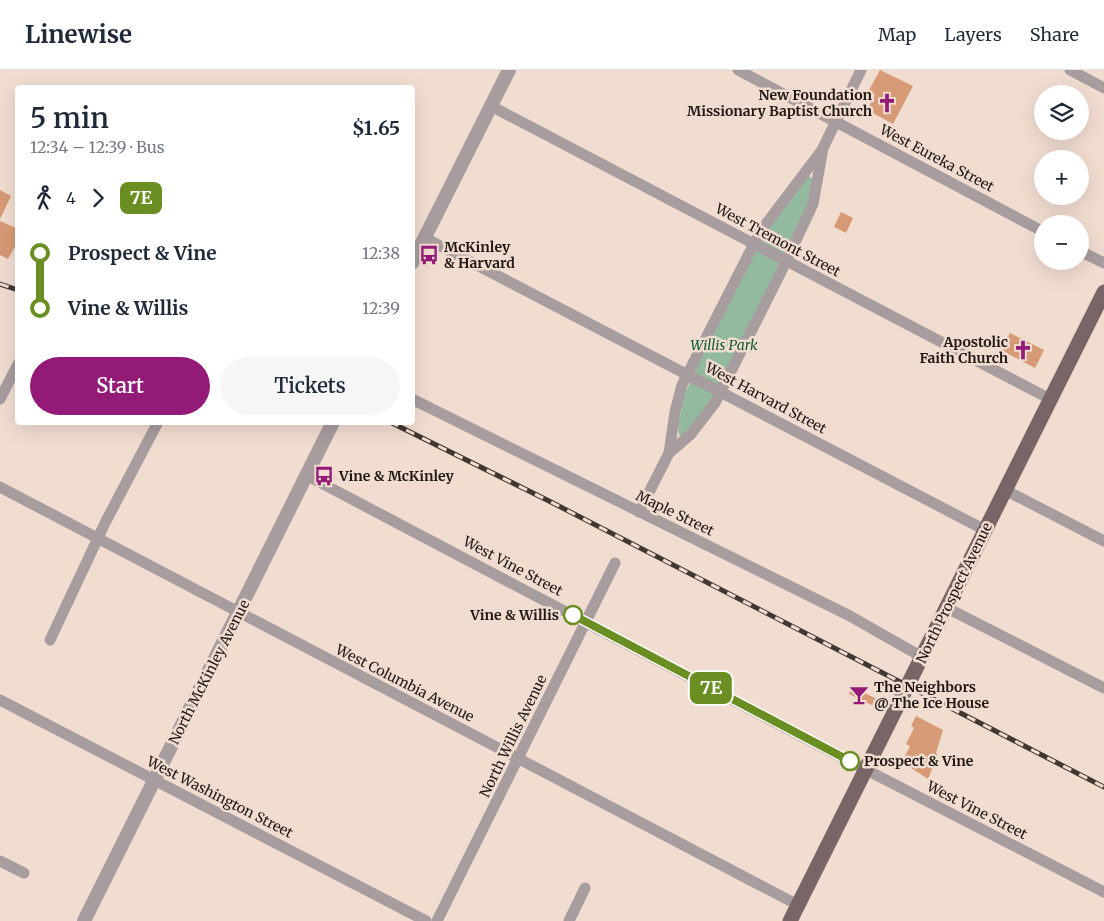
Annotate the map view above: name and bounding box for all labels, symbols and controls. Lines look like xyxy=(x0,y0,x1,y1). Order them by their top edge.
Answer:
text: Linewise xyxy=(25,19,132,50)
text: Map xyxy=(878,23,916,46)
text: Layers xyxy=(944,23,1002,46)
text: Share xyxy=(1030,23,1079,46)
map controls xyxy=(1034,85,1089,270)
button: layers xyxy=(1034,85,1089,140)
place label: New Foundation Missionary Baptist Church xyxy=(687,86,873,120)
church icon: New Foundation Missionary Baptist Church xyxy=(876,92,898,114)
text: 5 min xyxy=(30,100,109,136)
text: $1.65 xyxy=(352,116,400,140)
street label: West Eureka Street xyxy=(876,120,998,196)
text: 12:34 – 12:39 · Bus xyxy=(30,137,164,157)
button: + xyxy=(1034,150,1089,205)
icon: walk xyxy=(30,184,58,212)
icon: forward xyxy=(84,184,112,212)
text: 7E xyxy=(130,186,152,209)
text: 4 xyxy=(66,188,76,208)
street label: West Tremont Street xyxy=(711,199,844,281)
button: − xyxy=(1034,215,1089,270)
place label: McKinley & Harvard xyxy=(444,238,515,272)
text: Prospect & Vine xyxy=(68,241,216,265)
text: 12:38 xyxy=(362,243,400,263)
bus stop icon: McKinley & Harvard xyxy=(418,244,440,266)
text: Vine & Willis xyxy=(68,296,188,320)
text: 12:39 xyxy=(362,298,400,318)
place label: Apostolic Faith Church xyxy=(919,333,1009,367)
park label: Willis Park xyxy=(690,336,758,354)
church icon: Apostolic Faith Church xyxy=(1012,339,1034,361)
button: Start xyxy=(30,357,210,415)
button: Tickets xyxy=(220,357,400,415)
street label: West Harvard Street xyxy=(701,358,830,438)
bus stop icon: Vine & McKinley xyxy=(313,465,335,487)
place label: Vine & McKinley xyxy=(338,467,455,485)
street label: Maple Street xyxy=(633,486,717,540)
street label: North Prospect Avenue xyxy=(912,520,996,666)
street label: West Vine Street xyxy=(459,532,566,600)
street label: North McKinley Avenue xyxy=(165,597,253,747)
marker: Vine & Willis xyxy=(563,605,583,625)
place label: Vine & Willis xyxy=(469,606,559,624)
street label: West Columbia Avenue xyxy=(332,640,477,726)
street label: North Willis Avenue xyxy=(476,672,550,800)
line badge: 7E xyxy=(688,672,734,704)
text: 7E xyxy=(700,676,722,699)
place label: The Neighbors @ The Ice House xyxy=(874,678,989,712)
bar icon: The Neighbors @ The Ice House xyxy=(848,684,870,706)
marker: Prospect & Vine xyxy=(840,751,860,771)
street label: West Washington Street xyxy=(143,752,296,842)
place label: Prospect & Vine xyxy=(864,752,974,770)
street label: West Vine Street xyxy=(923,777,1031,843)

